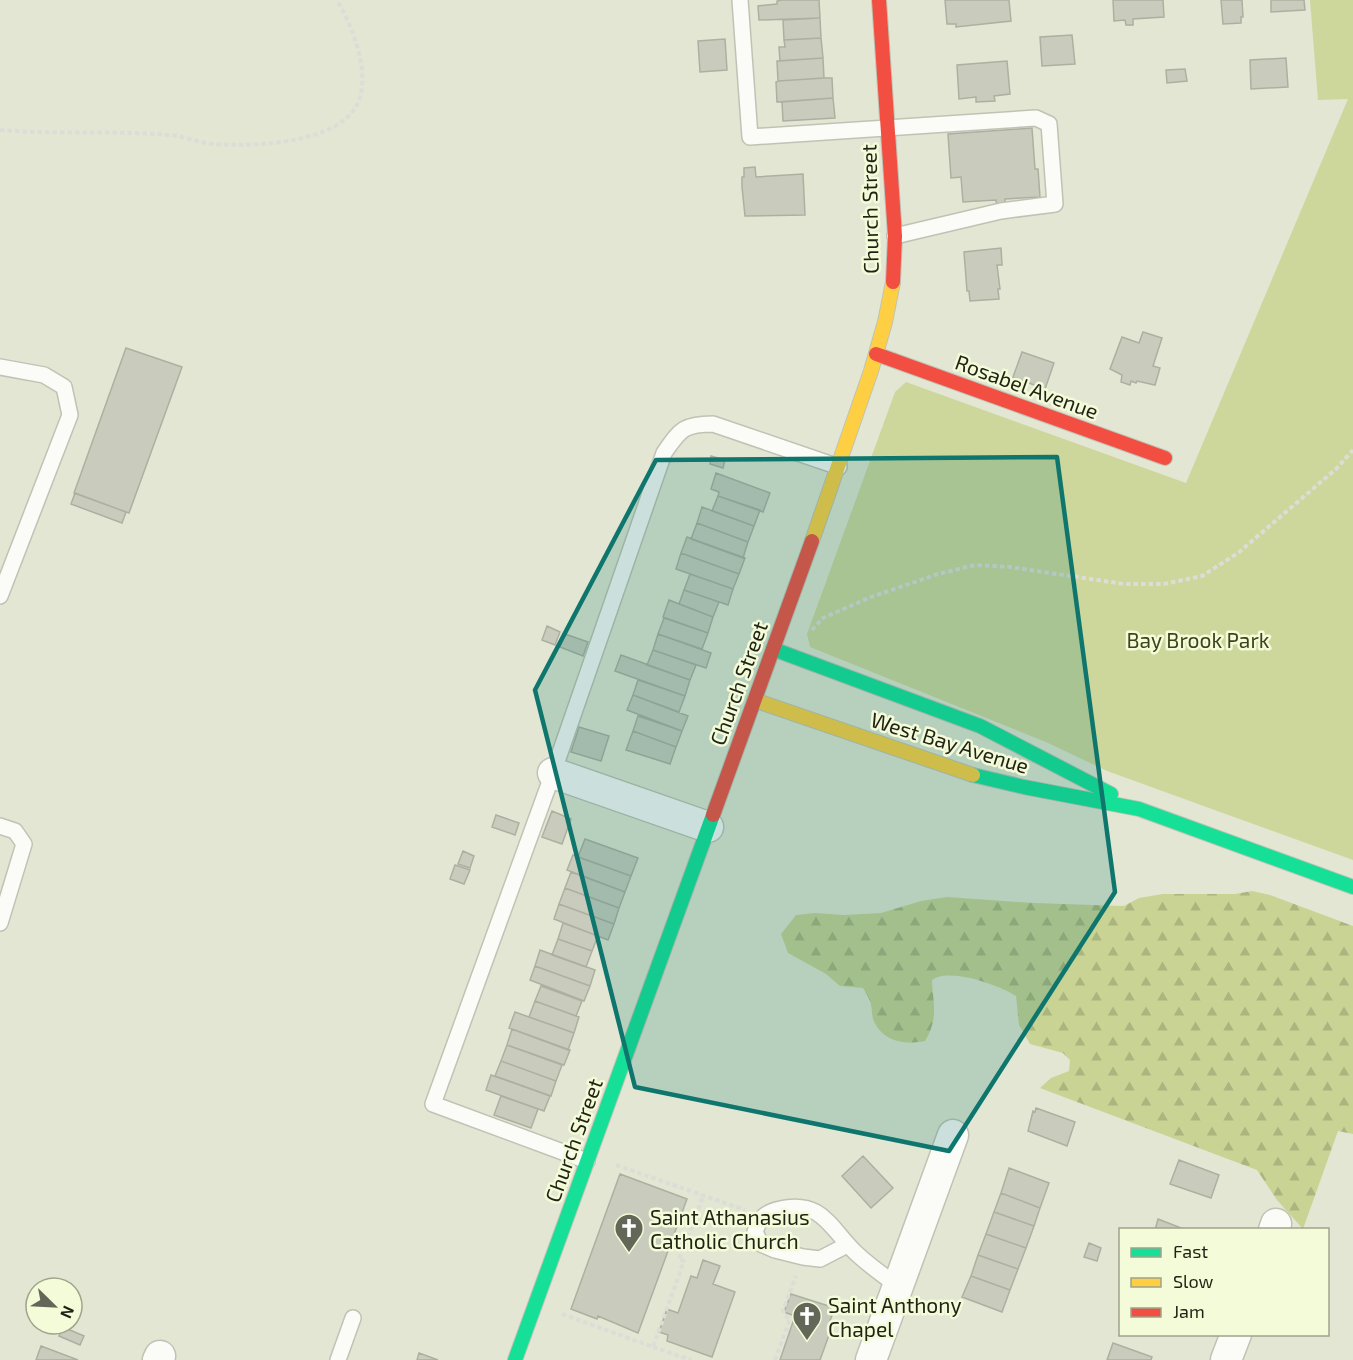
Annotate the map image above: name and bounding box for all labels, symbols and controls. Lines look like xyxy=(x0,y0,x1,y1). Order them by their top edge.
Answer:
street label: Church Street xyxy=(855,144,883,274)
street label: Rosabel Avenue xyxy=(952,349,1102,423)
street label: Church Street xyxy=(704,618,772,748)
park label: Bay Brook Park xyxy=(1126,627,1270,652)
street label: West Bay Avenue xyxy=(868,706,1032,778)
street label: Church Street xyxy=(539,1075,607,1205)
place label: Saint Athanasius Catholic Church xyxy=(650,1204,810,1253)
church icon: Saint Athanasius Catholic Church xyxy=(613,1212,645,1254)
legend xyxy=(1119,1228,1329,1336)
text: Fast xyxy=(1173,1240,1208,1262)
text: Slow xyxy=(1173,1270,1214,1292)
north arrow xyxy=(24,1276,84,1336)
place label: Saint Anthony Chapel xyxy=(828,1292,962,1341)
church icon: Saint Anthony Chapel xyxy=(791,1300,823,1342)
text: Jam xyxy=(1173,1300,1205,1322)
text: N xyxy=(57,1303,79,1321)

